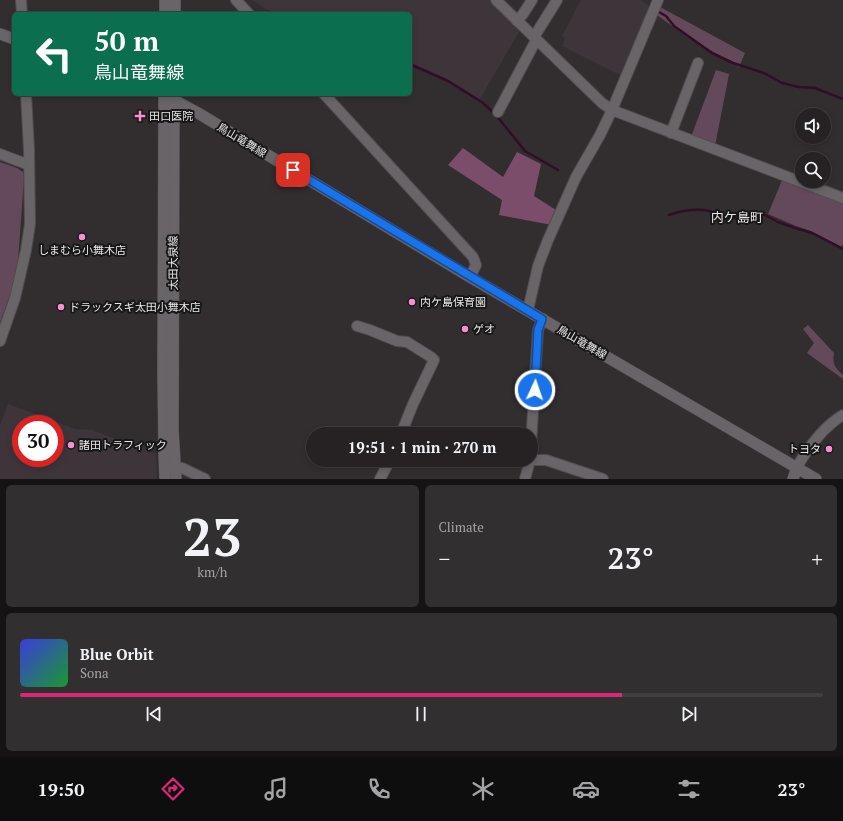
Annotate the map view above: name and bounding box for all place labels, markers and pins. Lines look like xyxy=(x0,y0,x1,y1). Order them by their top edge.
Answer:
place label: 田口医院 xyxy=(149,109,193,123)
marker: 田口医院 xyxy=(134,110,146,122)
pin xyxy=(276,153,310,187)
marker: しまむら小舞木店 xyxy=(77,232,87,242)
place label: しまむら小舞木店 xyxy=(38,243,126,257)
place label: 内ケ島保育園 xyxy=(420,295,486,309)
marker: 内ケ島保育園 xyxy=(407,297,417,307)
place label: ドラックスギ太田小舞木店 xyxy=(69,300,201,314)
marker: ドラックスギ太田小舞木店 xyxy=(56,302,66,312)
place label: ゲオ xyxy=(473,322,495,336)
marker: ゲオ xyxy=(460,324,470,334)
place label: 諸田トラフィック xyxy=(79,438,167,452)
marker: 諸田トラフィック xyxy=(66,440,76,450)
place label: トヨタ xyxy=(788,442,821,456)
marker: トヨタ xyxy=(824,444,834,454)

